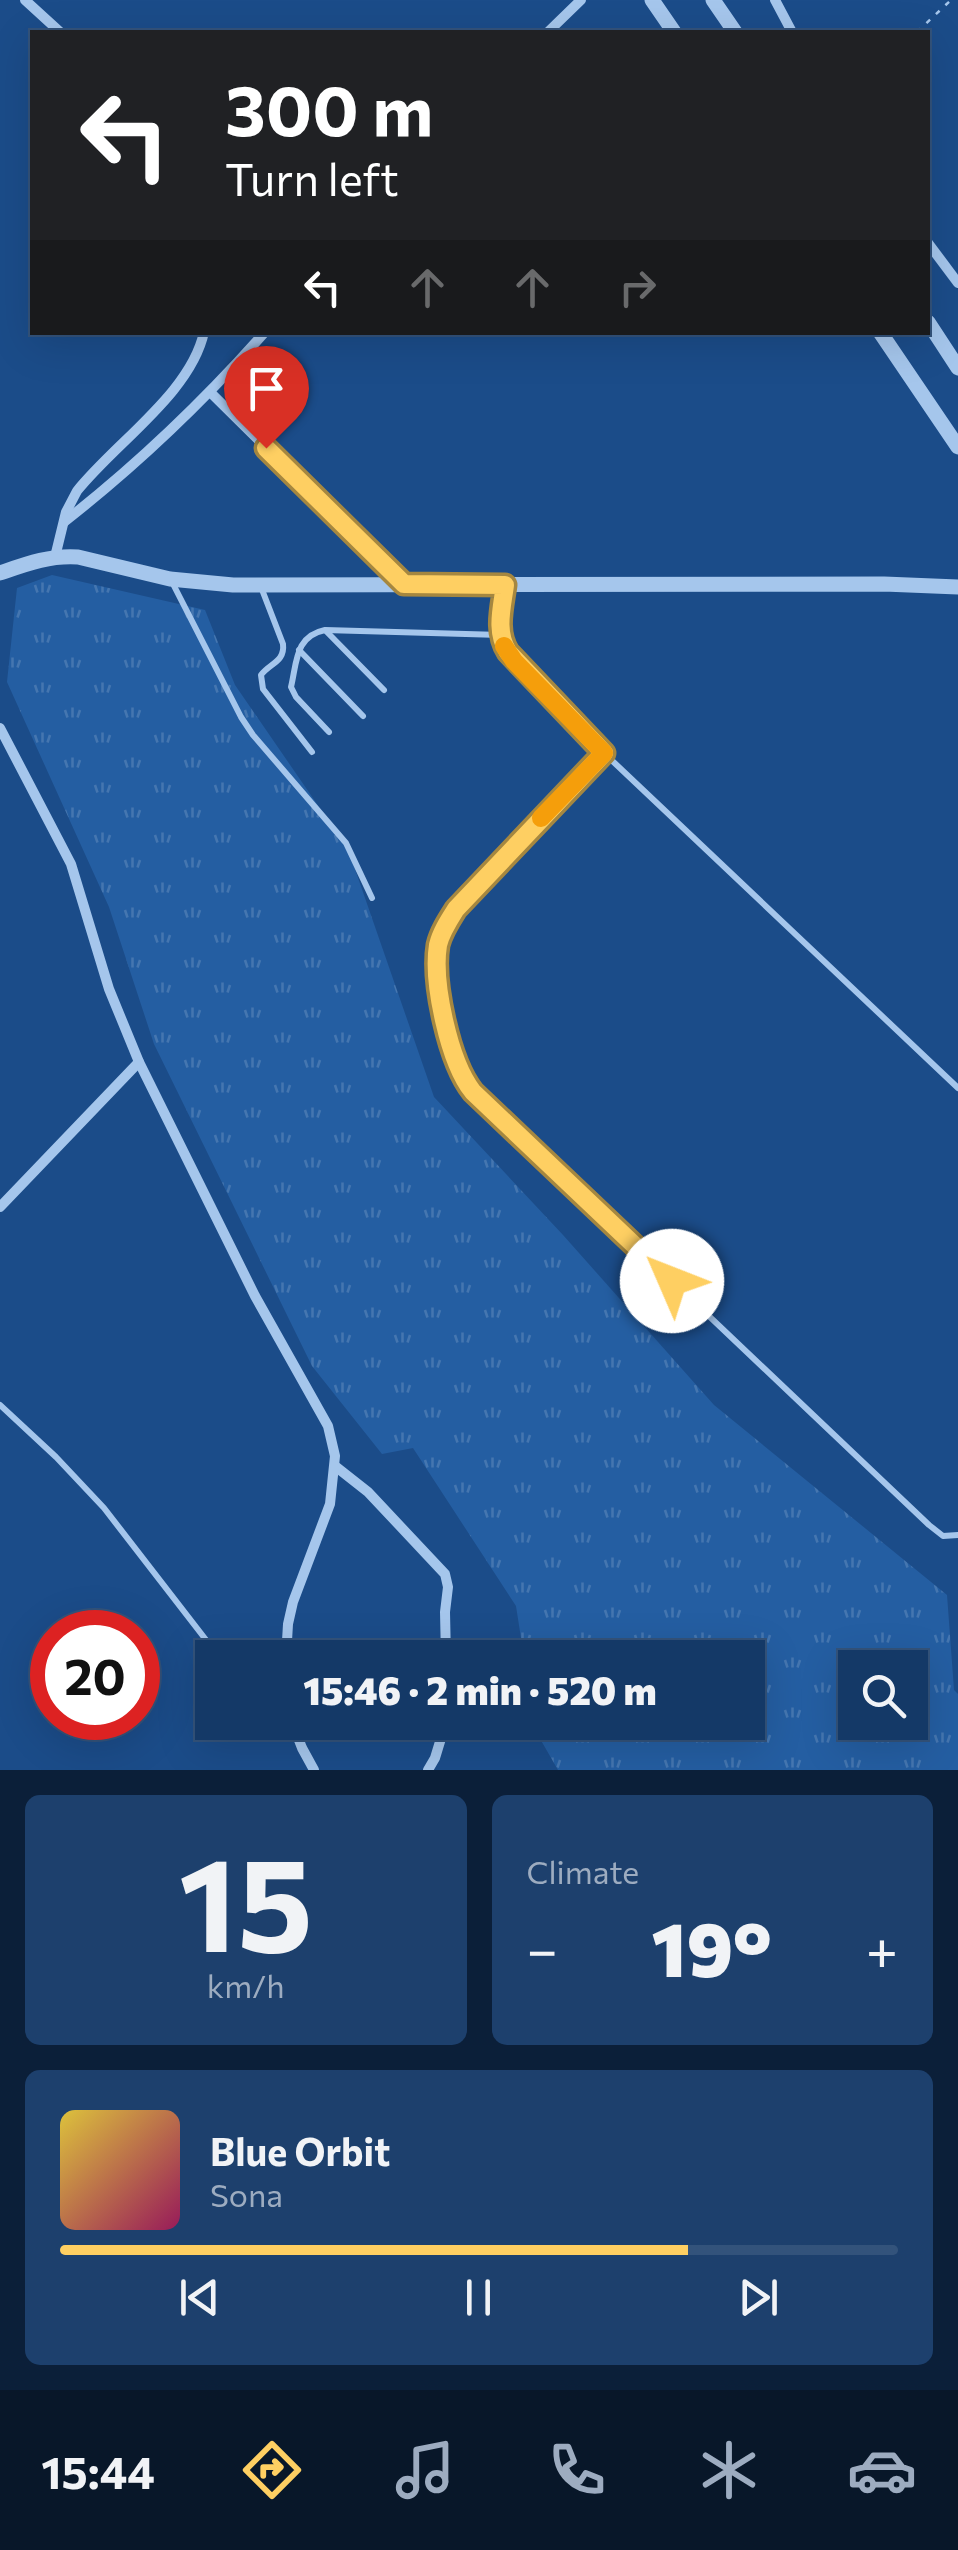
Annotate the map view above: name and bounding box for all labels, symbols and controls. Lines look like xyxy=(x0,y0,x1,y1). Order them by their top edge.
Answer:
text: 300 m xyxy=(225,65,433,150)
icon: left xyxy=(60,70,190,200)
text: Turn left xyxy=(225,150,399,205)
icon: left xyxy=(295,260,350,315)
icon: ahead xyxy=(400,260,455,315)
icon: ahead xyxy=(505,260,560,315)
icon: right xyxy=(610,260,665,315)
pin xyxy=(224,346,309,449)
icon: arrive xyxy=(239,361,294,416)
position arrow xyxy=(620,1229,724,1333)
speed limit sign: 20 xyxy=(30,1610,160,1740)
map controls xyxy=(838,1650,928,1740)
button: search xyxy=(838,1650,928,1740)
text: 15:46 · 2 min · 520 m xyxy=(303,1666,657,1713)
text: 15 xyxy=(178,1820,313,1979)
text: Climate xyxy=(527,1851,639,1891)
text: 19° xyxy=(651,1901,772,1992)
text: − xyxy=(527,1914,558,1981)
text: + xyxy=(866,1914,898,1981)
text: km/h xyxy=(207,1965,285,2005)
text: Blue Orbit xyxy=(210,2127,390,2174)
text: Sona xyxy=(210,2174,283,2214)
icon: previous xyxy=(172,2270,227,2325)
icon: pause xyxy=(451,2270,506,2325)
icon: next xyxy=(731,2270,786,2325)
icon: directions xyxy=(237,2435,307,2505)
icon: music xyxy=(390,2435,460,2505)
icon: phone xyxy=(542,2435,612,2505)
icon: climate xyxy=(694,2435,764,2505)
icon: car xyxy=(847,2435,917,2505)
text: 15:44 xyxy=(41,2443,155,2498)

